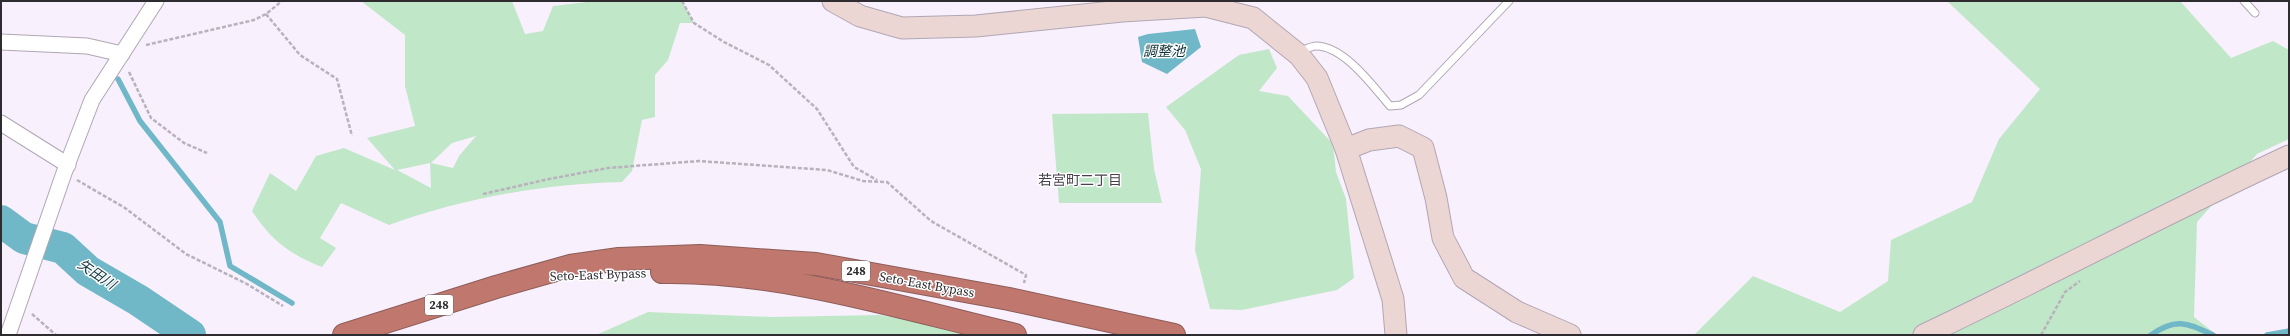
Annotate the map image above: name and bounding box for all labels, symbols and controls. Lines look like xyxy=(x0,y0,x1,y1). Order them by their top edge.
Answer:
water label: 調整池 xyxy=(1143,41,1187,61)
district label: 若宮町二丁目 xyxy=(1038,170,1122,190)
water label: 矢田川 xyxy=(74,254,122,295)
road number: 248 xyxy=(842,261,870,281)
street label: Seto-East Bypass xyxy=(550,264,647,285)
street label: Seto-East Bypass xyxy=(878,268,976,301)
road number: 248 xyxy=(425,295,453,315)

